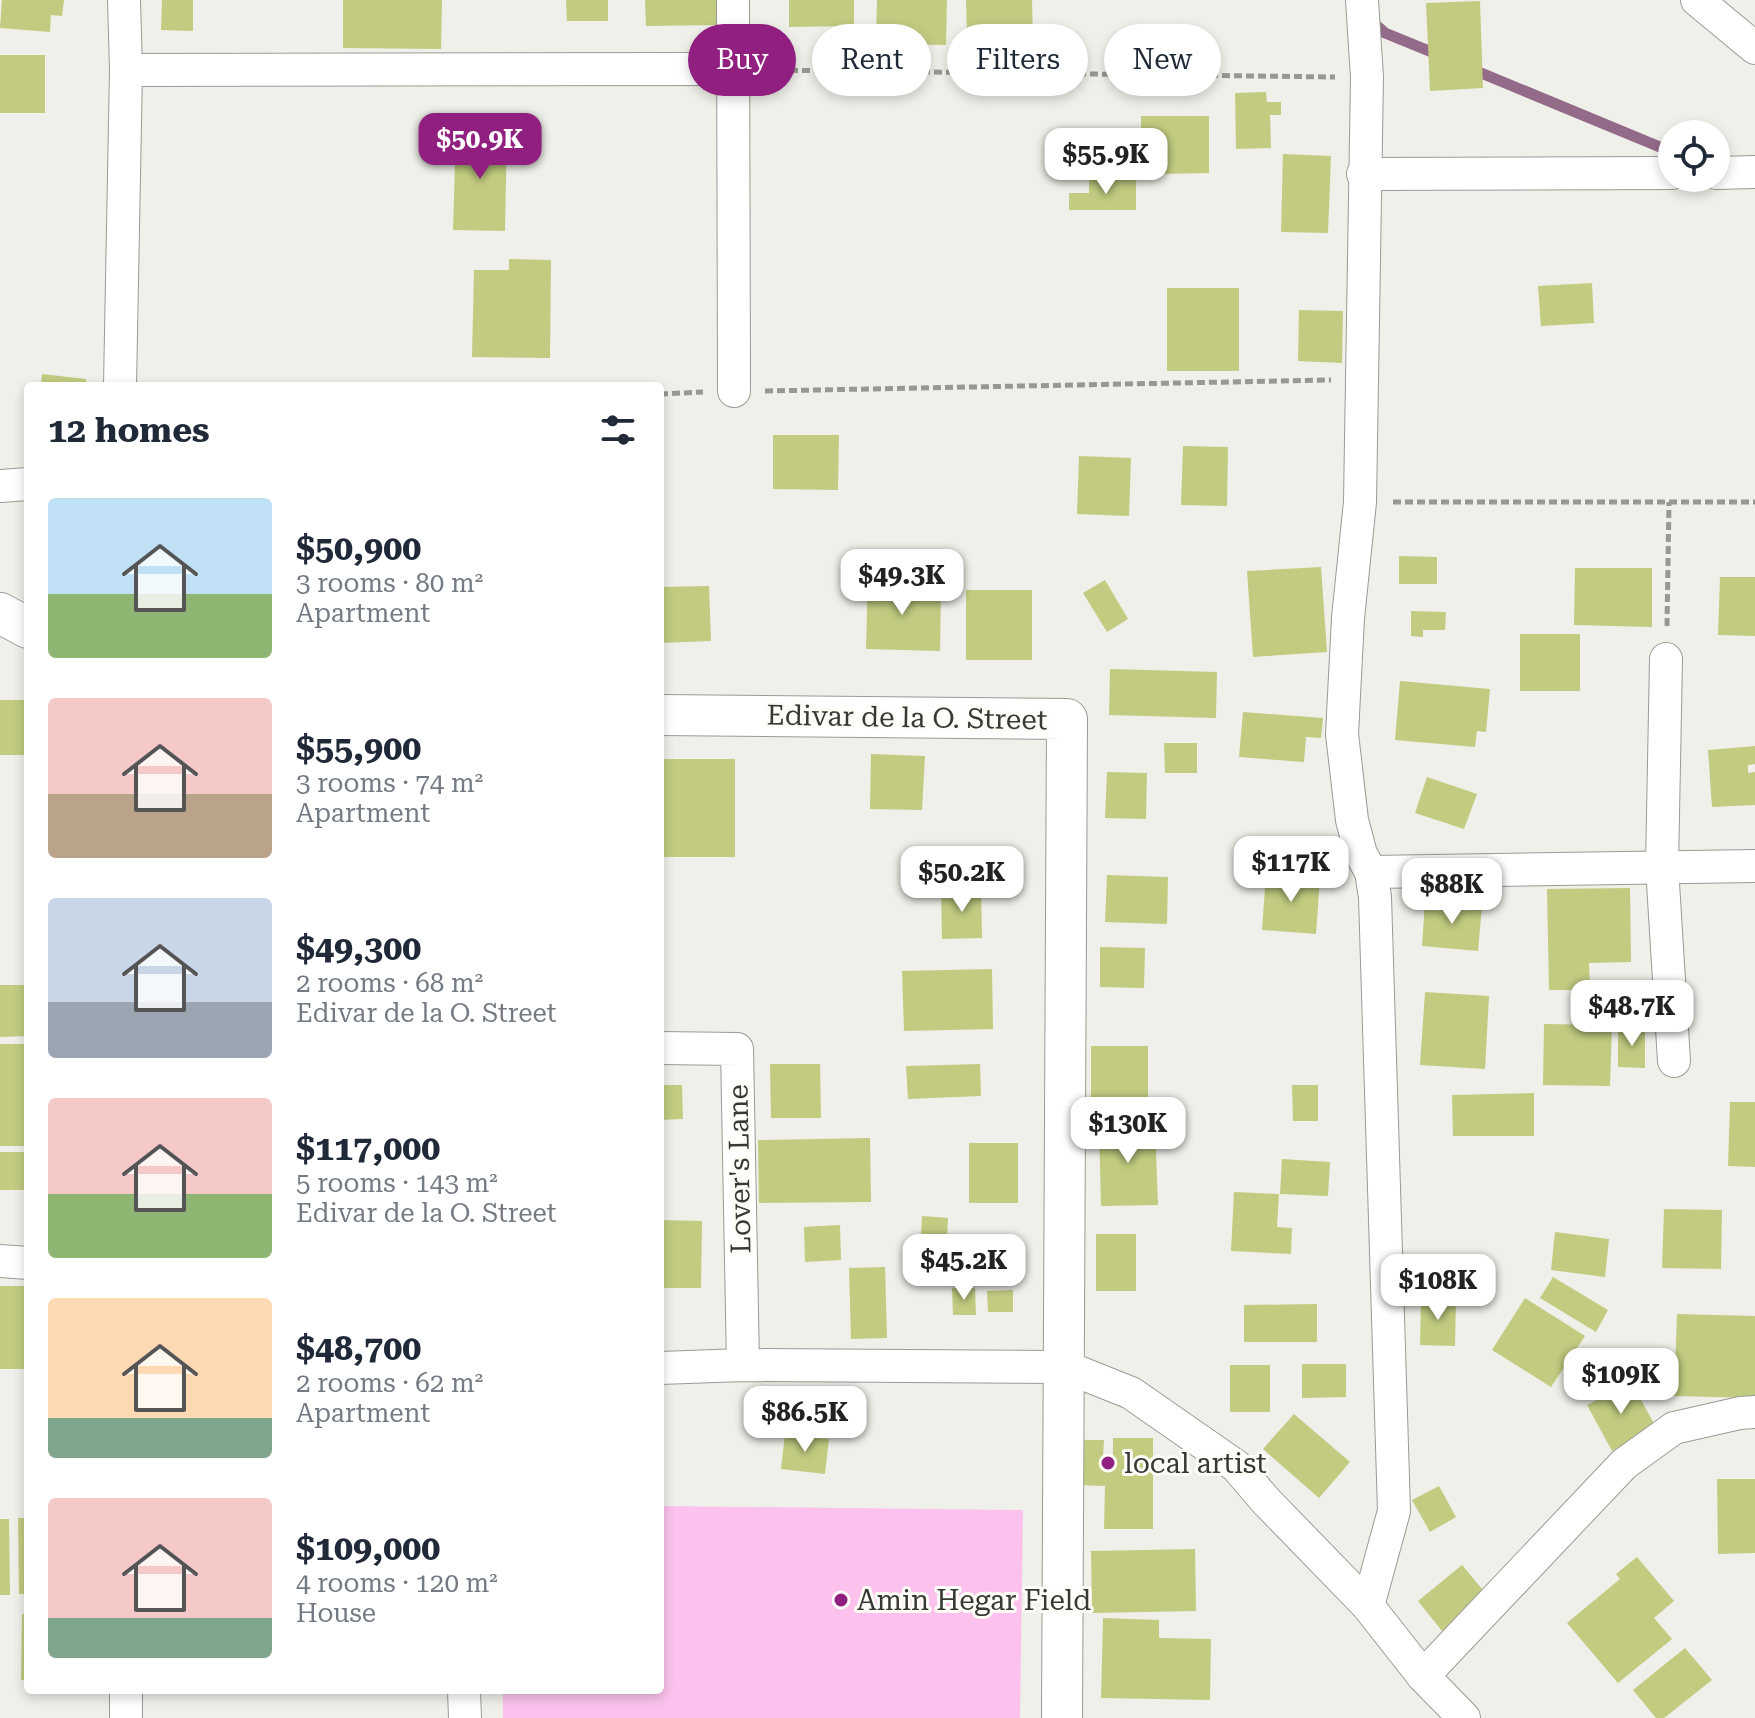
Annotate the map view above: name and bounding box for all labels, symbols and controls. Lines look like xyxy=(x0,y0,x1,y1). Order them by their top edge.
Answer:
chip: Buy xyxy=(688,24,796,96)
chip: Rent xyxy=(812,24,931,96)
chip: Filters xyxy=(947,24,1088,96)
chip: New xyxy=(1104,24,1221,96)
pin: $50.9K xyxy=(415,113,545,181)
map controls xyxy=(1658,120,1730,192)
button: locate xyxy=(1658,120,1730,192)
text: $50.9K xyxy=(437,124,523,154)
pin: $55.9K xyxy=(1041,128,1171,196)
text: $55.9K xyxy=(1063,139,1149,169)
icon: filters xyxy=(596,408,640,452)
text: 12 homes xyxy=(48,410,210,450)
text: $50,900 xyxy=(296,528,421,568)
icon: home xyxy=(112,530,208,626)
pin: $49.3K xyxy=(837,549,967,617)
text: $49.3K xyxy=(859,560,945,590)
text: 3 rooms · 80 m² xyxy=(296,568,483,598)
text: Apartment xyxy=(296,598,430,628)
street label: Edivar de la O. Street xyxy=(766,699,1048,736)
text: $55,900 xyxy=(296,728,421,768)
icon: home xyxy=(112,730,208,826)
text: 3 rooms · 74 m² xyxy=(296,768,483,798)
text: Apartment xyxy=(296,798,430,828)
pin: $117K xyxy=(1235,836,1347,904)
pin: $50.2K xyxy=(897,846,1027,914)
text: $117K xyxy=(1252,847,1330,877)
text: $50.2K xyxy=(919,857,1005,887)
pin: $88K xyxy=(1405,858,1499,926)
text: $88K xyxy=(1420,869,1484,899)
text: $49,300 xyxy=(296,928,421,968)
icon: home xyxy=(112,930,208,1026)
text: 2 rooms · 68 m² xyxy=(296,968,483,998)
pin: $48.7K xyxy=(1567,980,1697,1048)
text: $48.7K xyxy=(1589,991,1675,1021)
text: Edivar de la O. Street xyxy=(296,998,557,1028)
street label: Lover's Lane xyxy=(722,1084,757,1254)
pin: $130K xyxy=(1072,1097,1184,1165)
text: $130K xyxy=(1089,1108,1167,1138)
text: $117,000 xyxy=(296,1128,440,1168)
icon: home xyxy=(112,1130,208,1226)
text: 5 rooms · 143 m² xyxy=(296,1168,498,1198)
text: Edivar de la O. Street xyxy=(296,1198,557,1228)
pin: $45.2K xyxy=(899,1234,1029,1302)
text: $45.2K xyxy=(921,1245,1007,1275)
pin: $108K xyxy=(1382,1254,1494,1322)
text: $108K xyxy=(1399,1265,1477,1295)
text: $48,700 xyxy=(296,1328,421,1368)
icon: home xyxy=(112,1330,208,1426)
pin: $109K xyxy=(1565,1348,1677,1416)
text: $109K xyxy=(1582,1359,1660,1389)
text: 2 rooms · 62 m² xyxy=(296,1368,483,1398)
pin: $86.5K xyxy=(740,1386,870,1454)
text: $86.5K xyxy=(762,1397,848,1427)
text: Apartment xyxy=(296,1398,430,1428)
place label: local artist xyxy=(1124,1447,1267,1480)
marker: local artist xyxy=(1099,1454,1117,1472)
text: $109,000 xyxy=(296,1528,440,1568)
icon: home xyxy=(112,1530,208,1626)
text: 4 rooms · 120 m² xyxy=(296,1568,498,1598)
place label: Amin Hegar Field xyxy=(857,1584,1091,1617)
marker: Amin Hegar Field xyxy=(832,1591,850,1609)
text: House xyxy=(296,1598,376,1628)

